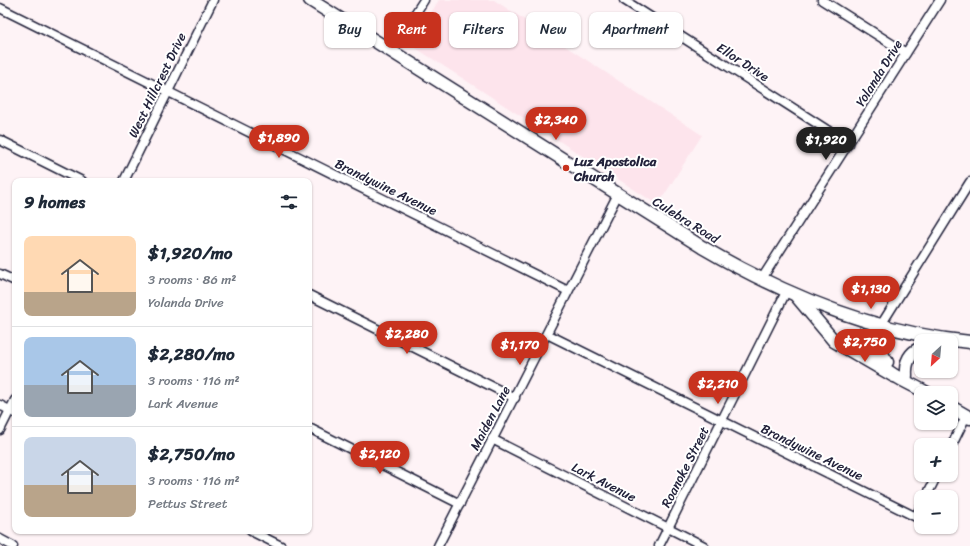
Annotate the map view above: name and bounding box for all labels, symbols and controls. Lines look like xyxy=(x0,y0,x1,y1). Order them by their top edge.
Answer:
chip: Buy xyxy=(324,12,376,48)
chip: Rent xyxy=(384,12,441,48)
chip: Filters xyxy=(449,12,518,48)
chip: New xyxy=(526,12,581,48)
chip: Apartment xyxy=(589,12,683,48)
street label: West Hillcrest Drive xyxy=(122,28,193,141)
street label: Yolanda Drive xyxy=(849,34,909,111)
street label: Ellor Drive xyxy=(712,36,774,88)
pin: $2,340 xyxy=(523,107,589,141)
text: $2,340 xyxy=(534,108,578,131)
pin: $1,890 xyxy=(246,125,312,159)
text: $1,890 xyxy=(258,126,300,149)
pin: $1,920 xyxy=(793,127,859,161)
text: $1,920 xyxy=(805,128,847,151)
place label: Luz Apostolica Church xyxy=(573,150,657,188)
street label: Brandywine Avenue xyxy=(331,152,441,222)
marker: Luz Apostolica Church xyxy=(561,163,571,173)
text: 9 homes xyxy=(24,187,85,217)
street label: Culebra Road xyxy=(648,190,725,250)
icon: filters xyxy=(278,191,300,213)
text: $1,920/mo xyxy=(148,238,232,268)
icon: home xyxy=(56,252,104,300)
text: 3 rooms · 86 m² xyxy=(148,268,236,291)
pin: $1,130 xyxy=(838,276,904,310)
text: $1,130 xyxy=(852,277,890,300)
text: Yolanda Drive xyxy=(148,291,224,314)
pin: $2,280 xyxy=(374,321,440,355)
text: $2,280 xyxy=(385,322,429,345)
pin: $2,750 xyxy=(832,329,898,363)
text: $2,750 xyxy=(843,330,887,353)
pin: $1,170 xyxy=(487,332,553,366)
text: $1,170 xyxy=(500,333,540,356)
north arrow xyxy=(914,334,958,378)
map controls xyxy=(914,334,958,534)
text: $2,280/mo xyxy=(148,339,235,369)
icon: home xyxy=(56,353,104,401)
text: 3 rooms · 116 m² xyxy=(148,369,240,392)
pin: $2,210 xyxy=(685,371,751,405)
text: $2,210 xyxy=(697,372,739,395)
street label: Maiden Lane xyxy=(463,381,517,455)
button: layers xyxy=(914,386,958,430)
text: Lark Avenue xyxy=(148,392,218,415)
street label: Brandywine Avenue xyxy=(757,417,867,487)
street label: Roanoke Street xyxy=(655,422,716,512)
button: + xyxy=(914,438,958,482)
text: $2,750/mo xyxy=(148,439,235,469)
pin: $2,120 xyxy=(347,441,413,475)
text: $2,120 xyxy=(359,442,401,465)
icon: home xyxy=(56,453,104,501)
street label: Lark Avenue xyxy=(568,456,641,508)
text: 3 rooms · 116 m² xyxy=(148,469,240,492)
button: − xyxy=(914,490,958,534)
text: Pettus Street xyxy=(148,492,227,515)

